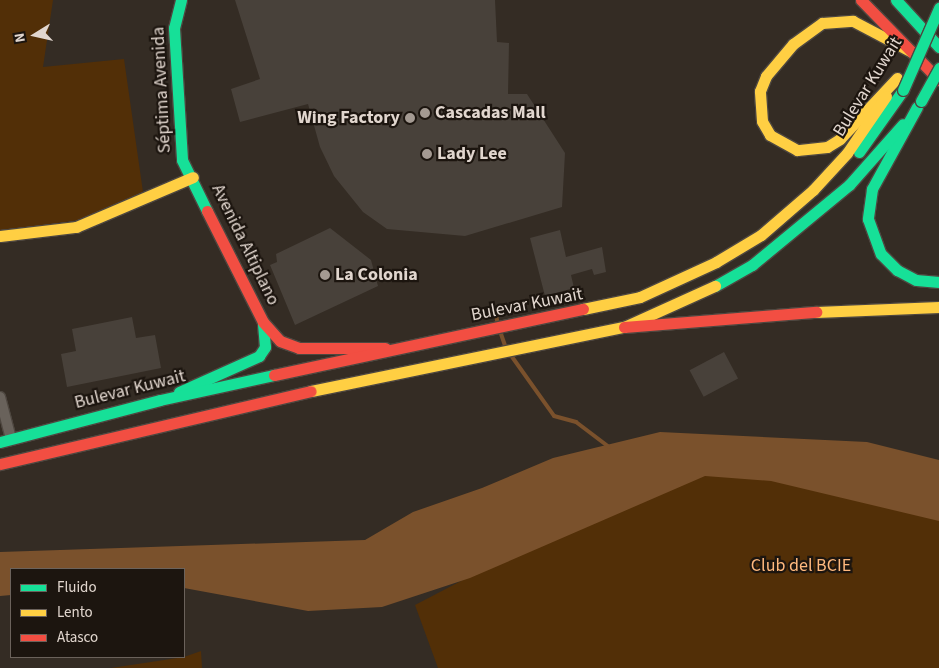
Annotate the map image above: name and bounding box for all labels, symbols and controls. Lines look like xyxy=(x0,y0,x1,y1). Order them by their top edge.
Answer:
north arrow xyxy=(10,10,60,60)
street label: Séptima Avenida xyxy=(148,26,176,154)
text: N xyxy=(10,31,31,44)
street label: Bulevar Kuwait xyxy=(829,33,907,141)
place label: Cascadas Mall xyxy=(435,102,546,124)
place label: Wing Factory xyxy=(297,107,400,129)
marker: Cascadas Mall xyxy=(419,107,431,119)
marker: Wing Factory xyxy=(404,112,416,124)
place label: Lady Lee xyxy=(437,143,507,165)
marker: Lady Lee xyxy=(421,148,433,160)
street label: Avenida Altiplano xyxy=(206,181,284,309)
place label: La Colonia xyxy=(335,264,418,286)
marker: La Colonia xyxy=(319,269,331,281)
street label: Bulevar Kuwait xyxy=(469,284,585,326)
street label: Bulevar Kuwait xyxy=(72,366,188,414)
park label: Club del BCIE xyxy=(751,555,851,577)
legend xyxy=(10,568,185,658)
text: Fluido xyxy=(57,577,97,598)
text: Lento xyxy=(57,602,93,623)
text: Atasco xyxy=(57,627,98,648)

